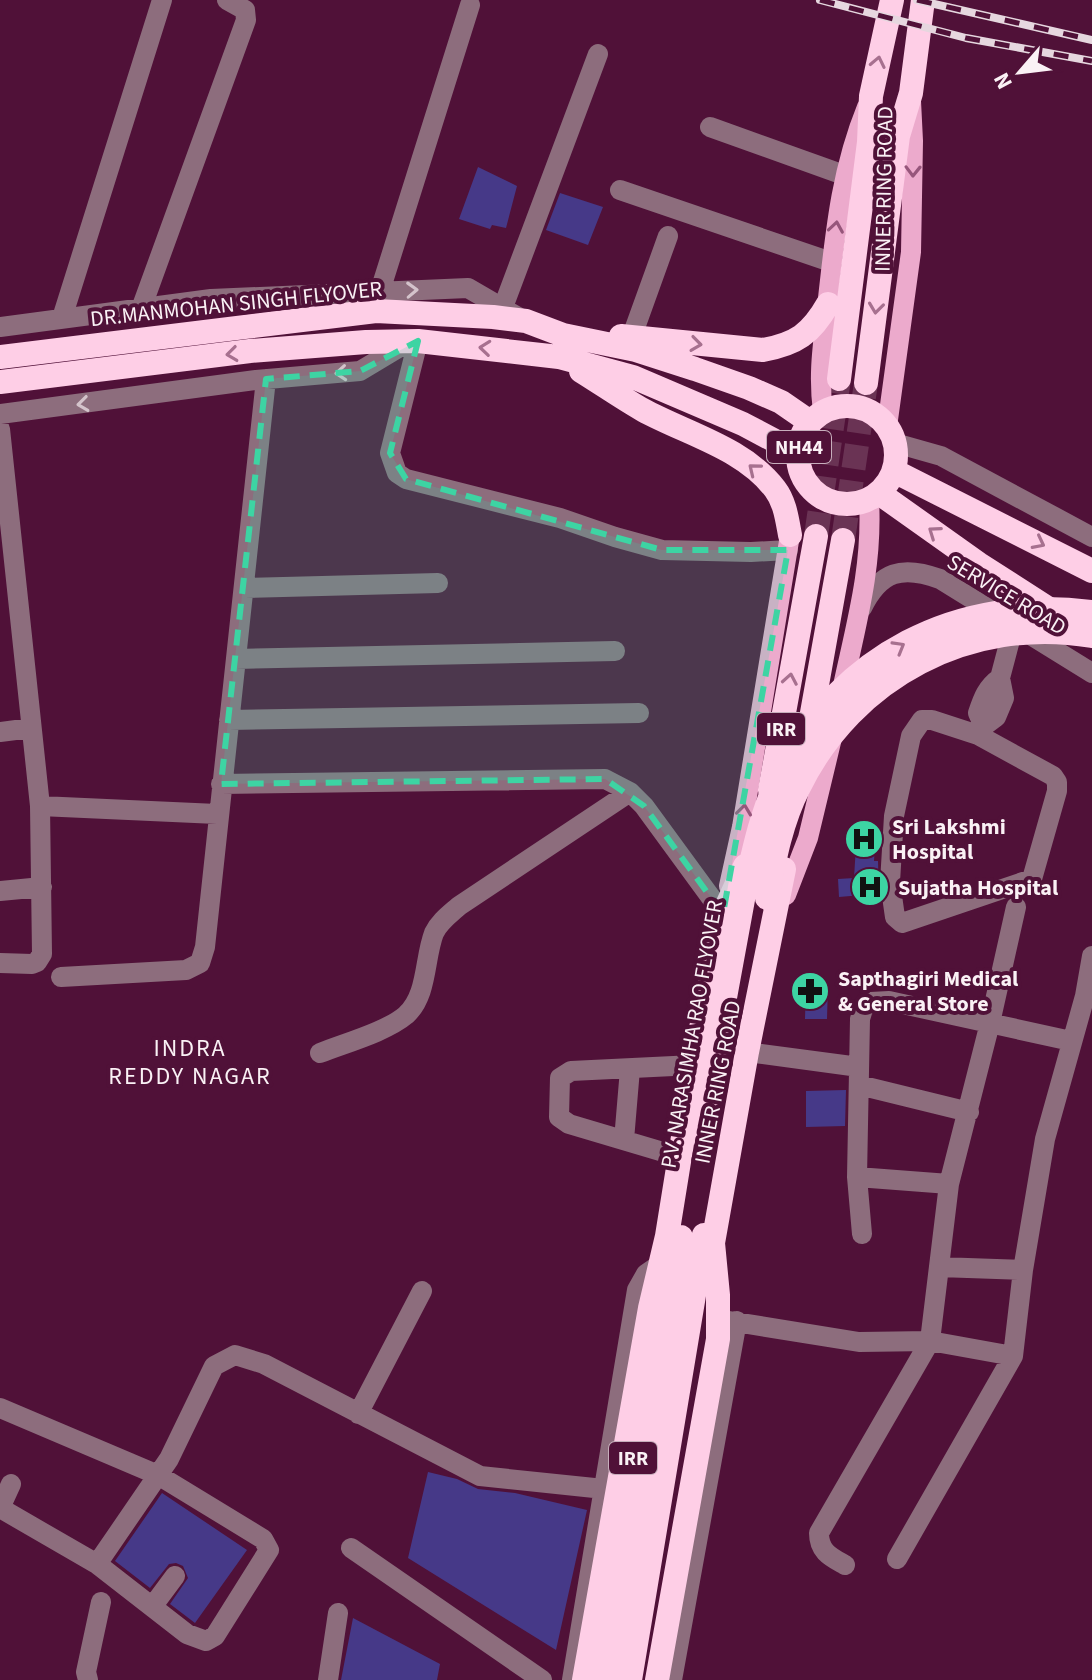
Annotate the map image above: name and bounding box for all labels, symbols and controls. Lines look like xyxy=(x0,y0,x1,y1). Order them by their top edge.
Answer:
north arrow xyxy=(980,32,1060,112)
one-way arrow xyxy=(869,56,886,70)
text: N xyxy=(986,67,1021,95)
street label: INNER RING ROAD xyxy=(867,106,901,272)
one-way arrow xyxy=(904,165,922,178)
one-way arrow xyxy=(827,220,844,234)
street label: DR.MANMOHAN SINGH FLYOVER xyxy=(89,273,384,335)
one-way arrow xyxy=(406,281,419,298)
one-way arrow xyxy=(867,302,884,315)
one-way arrow xyxy=(690,335,703,352)
one-way arrow xyxy=(478,340,491,357)
one-way arrow xyxy=(225,345,238,362)
one-way arrow xyxy=(334,364,347,381)
one-way arrow xyxy=(76,395,89,412)
road number: NH44 xyxy=(767,431,831,463)
one-way arrow xyxy=(748,465,763,479)
one-way arrow xyxy=(928,527,942,542)
one-way arrow xyxy=(1031,533,1045,548)
street label: SERVICE ROAD xyxy=(941,547,1072,643)
one-way arrow xyxy=(890,641,905,657)
one-way arrow xyxy=(780,672,797,686)
road number: IRR xyxy=(757,713,805,745)
one-way arrow xyxy=(735,803,752,817)
place label: Sri Lakshmi Hospital xyxy=(892,811,1006,868)
hospital icon: Sri Lakshmi Hospital xyxy=(843,818,885,860)
hospital icon: Sujatha Hospital xyxy=(849,866,891,908)
place label: Sujatha Hospital xyxy=(898,872,1059,904)
street label: P.V. NARASIMHA RAO FLYOVER xyxy=(653,898,731,1171)
place label: Sapthagiri Medical & General Store xyxy=(838,963,1019,1020)
pharmacy icon: Sapthagiri Medical & General Store xyxy=(789,970,831,1012)
street label: INNER RING ROAD xyxy=(686,998,749,1167)
district label: INDRA REDDY NAGAR xyxy=(108,1031,272,1094)
road number: IRR xyxy=(609,1442,657,1474)

